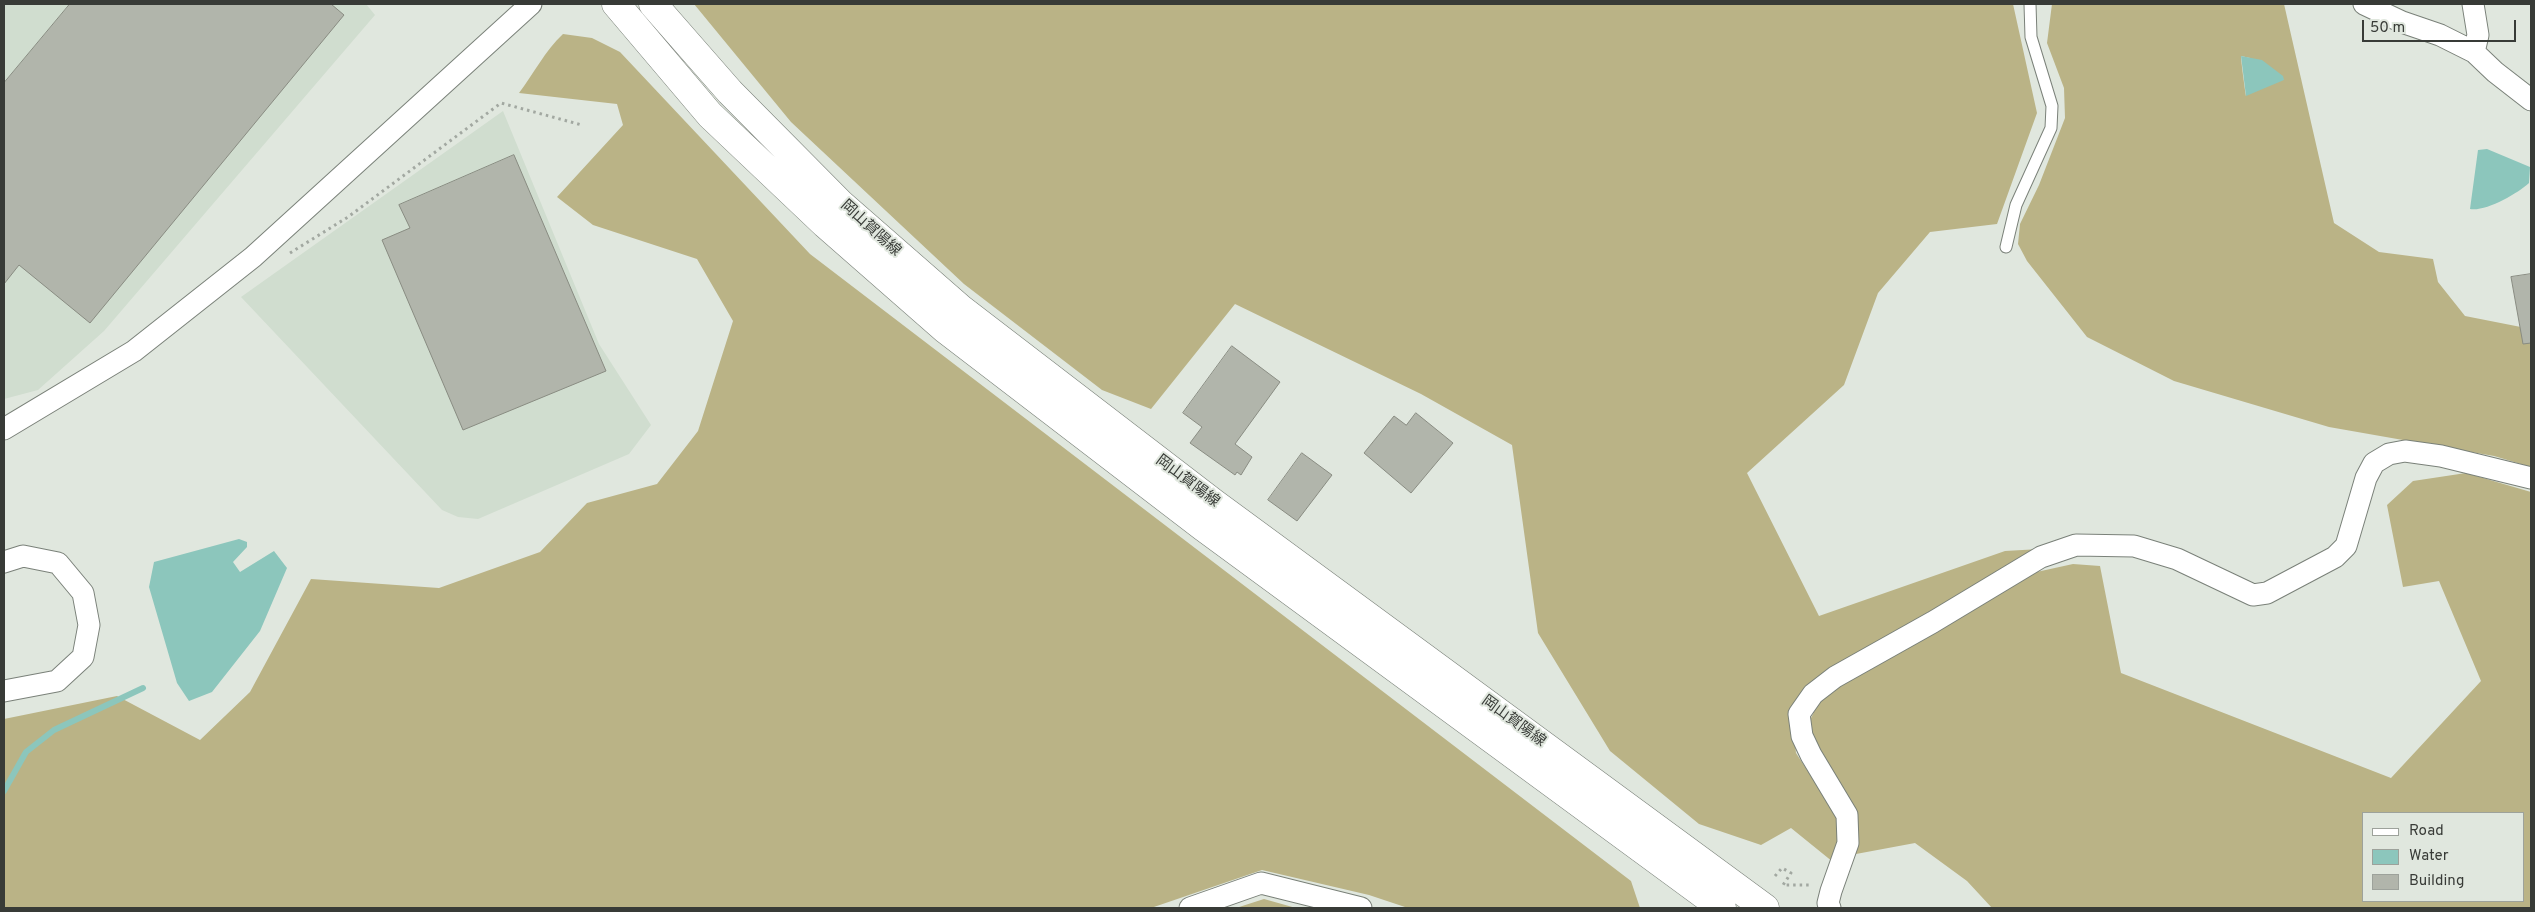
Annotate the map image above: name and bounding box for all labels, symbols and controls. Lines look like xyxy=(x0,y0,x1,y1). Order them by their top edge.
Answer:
scale bar xyxy=(2365,10,2519,42)
text: 50 m xyxy=(2370,19,2405,38)
street label: 岡山賀陽線 xyxy=(836,197,904,261)
street label: 岡山賀陽線 xyxy=(1152,452,1222,512)
street label: 岡山賀陽線 xyxy=(1477,693,1549,751)
legend xyxy=(2362,812,2525,902)
text: Road xyxy=(2409,822,2444,841)
text: Water xyxy=(2409,847,2448,866)
text: Building xyxy=(2409,872,2464,891)

